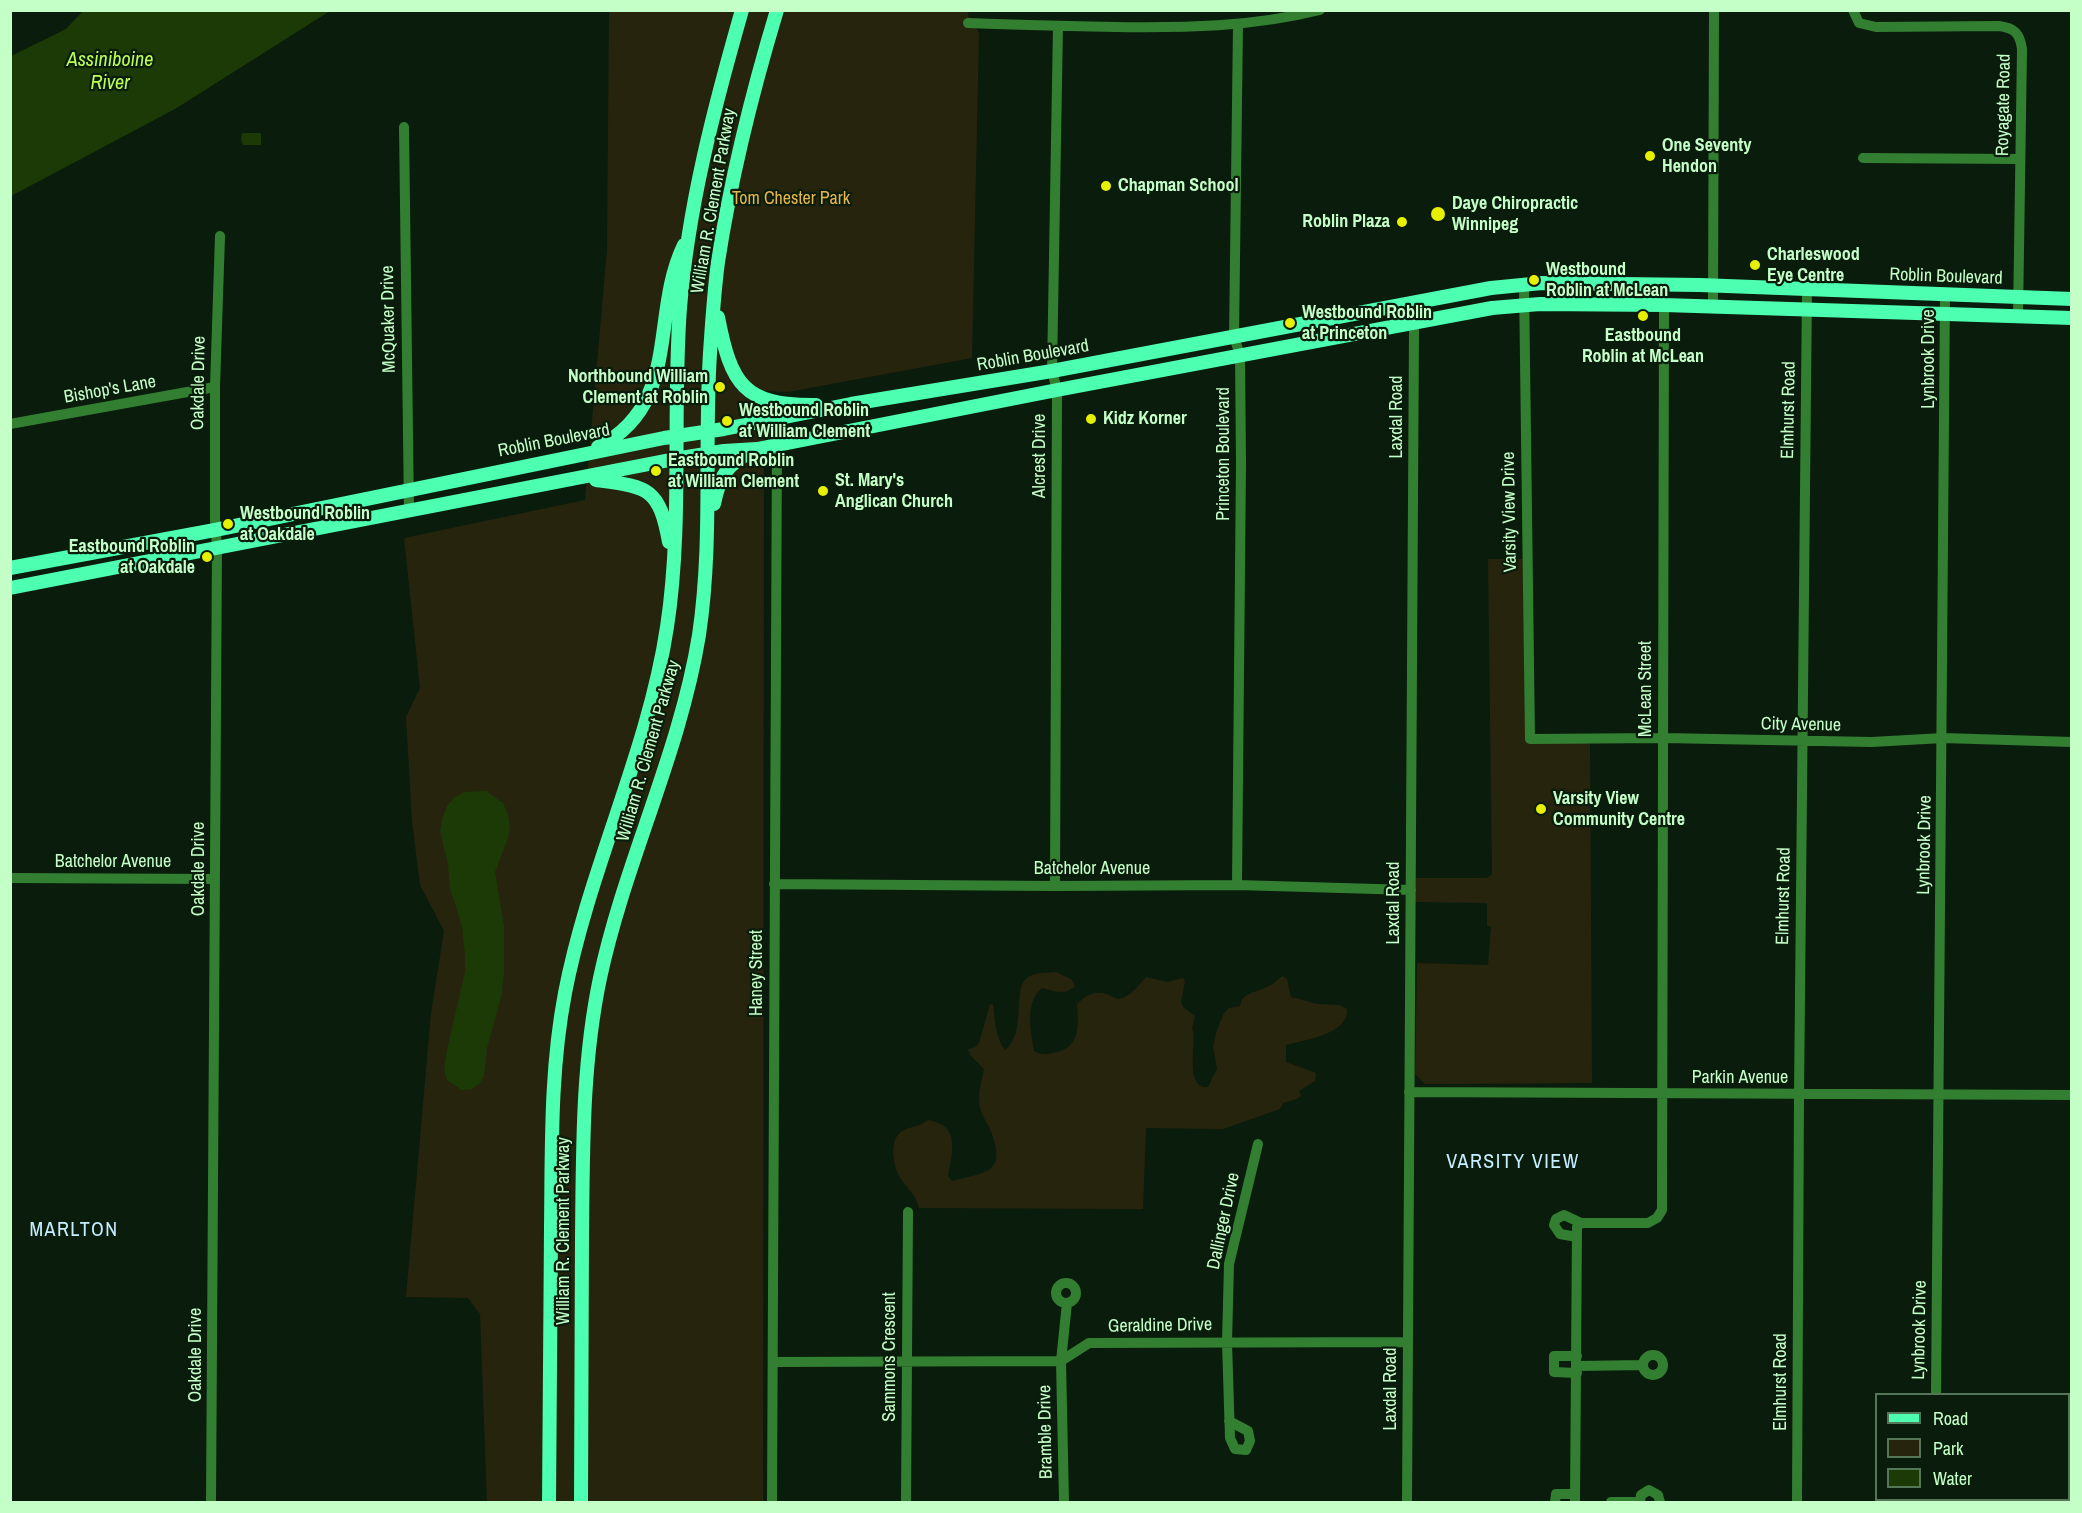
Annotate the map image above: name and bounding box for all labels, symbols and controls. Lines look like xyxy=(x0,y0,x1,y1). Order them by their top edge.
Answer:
water label: Assiniboine River xyxy=(67,49,153,96)
street label: Royagate Road xyxy=(1992,54,2016,156)
street label: William R. Clement Parkway xyxy=(687,107,741,295)
place label: One Seventy Hendon xyxy=(1662,135,1751,178)
marker: One Seventy Hendon xyxy=(1643,149,1657,163)
place label: Chapman School xyxy=(1118,175,1239,197)
marker: Chapman School xyxy=(1099,179,1113,193)
park label: Tom Chester Park xyxy=(732,188,850,210)
place label: Daye Chiropractic Winnipeg xyxy=(1452,193,1578,236)
marker: Daye Chiropractic Winnipeg xyxy=(1429,205,1447,223)
place label: Roblin Plaza xyxy=(1302,211,1390,233)
marker: Roblin Plaza xyxy=(1395,215,1409,229)
place label: Charleswood Eye Centre xyxy=(1767,244,1860,286)
marker: Charleswood Eye Centre xyxy=(1748,258,1762,272)
place label: Westbound Roblin at McLean xyxy=(1546,259,1668,302)
street label: Roblin Boulevard xyxy=(1889,264,2003,290)
street label: McQuaker Drive xyxy=(377,265,401,373)
marker: Westbound Roblin at McLean xyxy=(1527,273,1541,287)
place label: Westbound Roblin at Princeton xyxy=(1302,302,1432,344)
marker: Eastbound Roblin at McLean xyxy=(1636,309,1650,323)
street label: Lynbrook Drive xyxy=(1918,309,1940,409)
marker: Westbound Roblin at Princeton xyxy=(1283,316,1297,330)
place label: Eastbound Roblin at McLean xyxy=(1582,325,1704,368)
street label: Oakdale Drive xyxy=(187,336,211,430)
street label: Roblin Boulevard xyxy=(975,336,1091,376)
street label: Elmhurst Road xyxy=(1777,361,1801,459)
place label: Northbound William Clement at Roblin xyxy=(568,366,708,409)
street label: Bishop's Lane xyxy=(62,371,158,409)
street label: Laxdal Road xyxy=(1386,376,1408,458)
marker: Northbound William Clement at Roblin xyxy=(713,380,727,394)
street label: Princeton Boulevard xyxy=(1213,387,1235,521)
place label: Westbound Roblin at William Clement xyxy=(739,400,870,442)
place label: Kidz Korner xyxy=(1103,408,1187,430)
marker: Kidz Korner xyxy=(1084,412,1098,426)
marker: Westbound Roblin at William Clement xyxy=(720,414,734,428)
street label: Alcrest Drive xyxy=(1029,414,1051,498)
street label: Roblin Boulevard xyxy=(496,420,612,462)
place label: Eastbound Roblin at William Clement xyxy=(668,450,799,492)
street label: Varsity View Drive xyxy=(1498,451,1522,573)
marker: Eastbound Roblin at William Clement xyxy=(649,464,663,478)
place label: St. Mary's Anglican Church xyxy=(835,470,953,512)
marker: St. Mary's Anglican Church xyxy=(816,484,830,498)
place label: Westbound Roblin at Oakdale xyxy=(240,503,370,546)
marker: Westbound Roblin at Oakdale xyxy=(221,517,235,531)
place label: Eastbound Roblin at Oakdale xyxy=(69,536,195,578)
marker: Eastbound Roblin at Oakdale xyxy=(200,550,214,564)
street label: McLean Street xyxy=(1635,641,1657,737)
street label: William R. Clement Parkway xyxy=(613,658,685,844)
street label: City Avenue xyxy=(1761,714,1841,736)
place label: Varsity View Community Centre xyxy=(1553,788,1685,830)
street label: Lynbrook Drive xyxy=(1913,795,1937,895)
marker: Varsity View Community Centre xyxy=(1534,802,1548,816)
street label: Oakdale Drive xyxy=(188,822,210,916)
street label: Elmhurst Road xyxy=(1772,847,1796,945)
street label: Batchelor Avenue xyxy=(55,851,171,873)
street label: Batchelor Avenue xyxy=(1034,858,1150,880)
street label: Laxdal Road xyxy=(1383,862,1405,944)
street label: Haney Street xyxy=(746,930,768,1016)
street label: Parkin Avenue xyxy=(1692,1067,1788,1089)
street label: William R. Clement Parkway xyxy=(553,1137,575,1325)
district label: VARSITY VIEW xyxy=(1446,1151,1580,1175)
street label: Dallinger Drive xyxy=(1203,1171,1245,1271)
district label: MARLTON xyxy=(29,1219,119,1243)
street label: Lynbrook Drive xyxy=(1908,1280,1932,1380)
street label: Sammons Crescent xyxy=(879,1292,901,1422)
street label: Oakdale Drive xyxy=(185,1308,207,1402)
street label: Geraldine Drive xyxy=(1108,1314,1212,1338)
street label: Elmhurst Road xyxy=(1770,1333,1792,1431)
street label: Laxdal Road xyxy=(1380,1348,1402,1430)
street label: Bramble Drive xyxy=(1034,1385,1058,1479)
legend xyxy=(1875,1393,2070,1501)
text: Road xyxy=(1933,1406,1968,1431)
text: Park xyxy=(1933,1436,1963,1461)
text: Water xyxy=(1933,1466,1972,1491)

